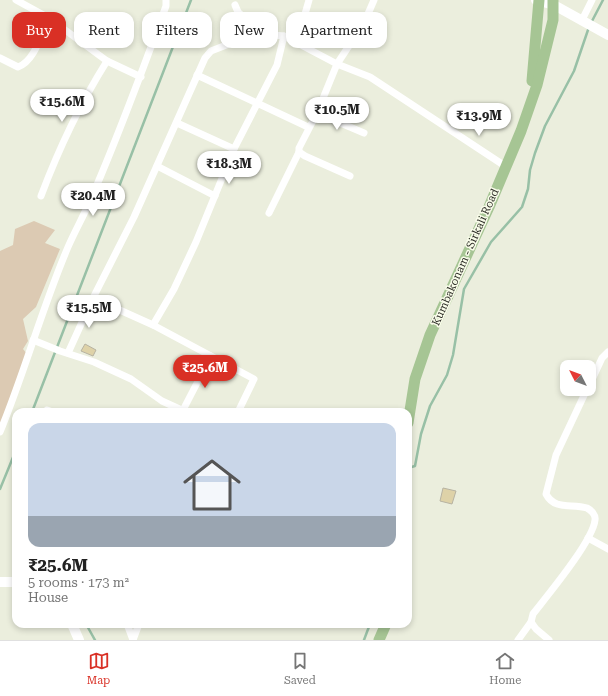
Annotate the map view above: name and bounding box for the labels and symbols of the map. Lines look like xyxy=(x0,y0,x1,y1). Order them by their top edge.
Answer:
pin: ₹15.6M xyxy=(29,89,95,123)
pin: ₹10.5M xyxy=(304,97,370,131)
pin: ₹13.9M xyxy=(446,103,512,137)
pin: ₹18.3M xyxy=(196,151,262,185)
pin: ₹20.4M xyxy=(60,183,126,217)
street label: Kumbakonam - Sirkali Road xyxy=(429,187,502,328)
pin: ₹15.5M xyxy=(56,295,122,329)
pin: ₹25.6M xyxy=(172,355,238,389)
north arrow xyxy=(560,360,596,396)

